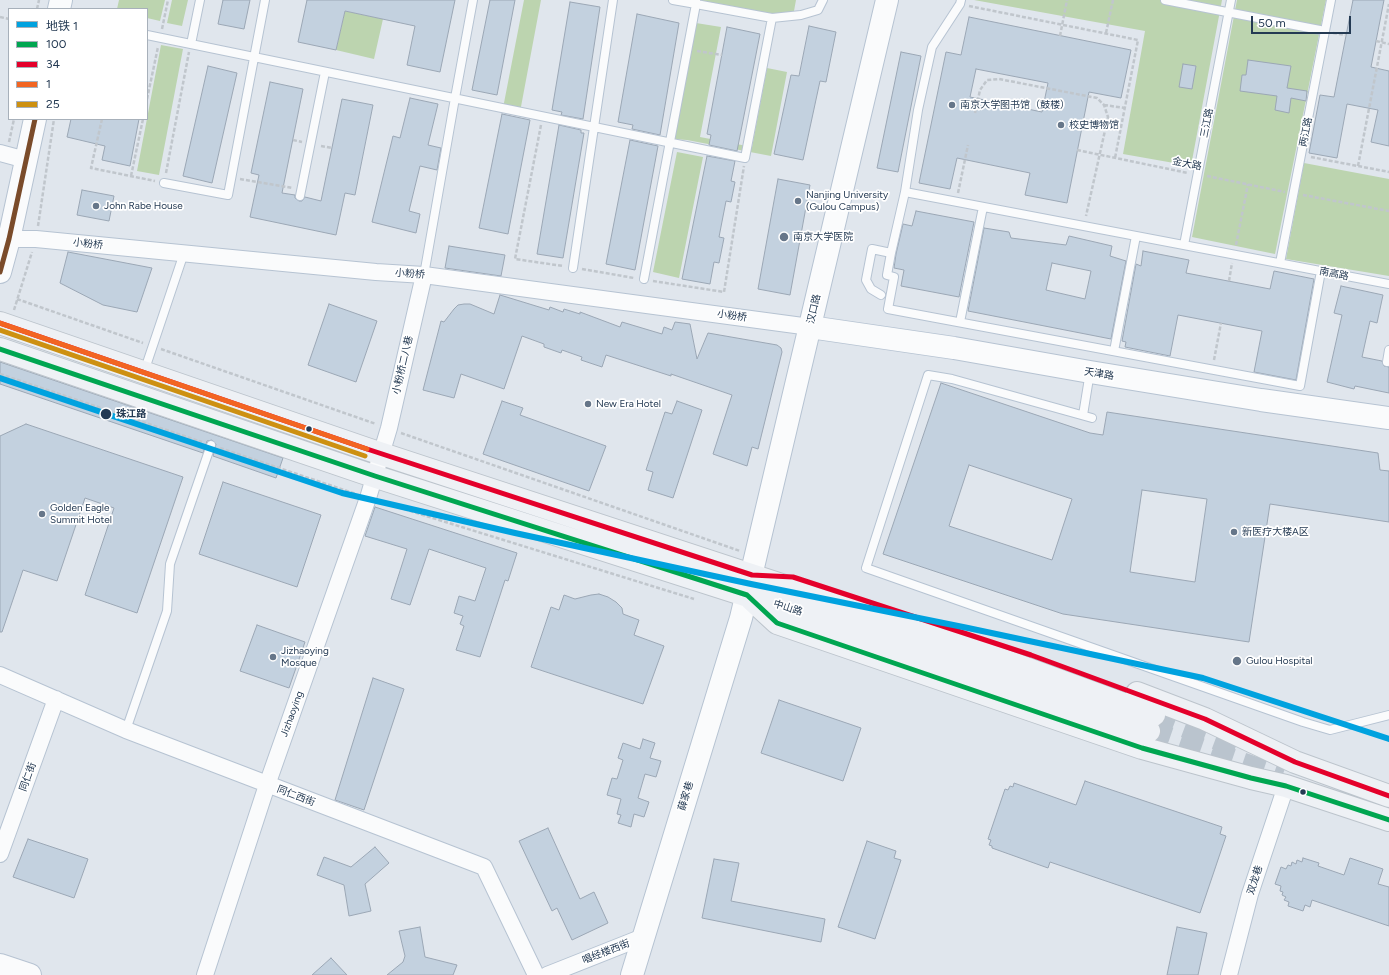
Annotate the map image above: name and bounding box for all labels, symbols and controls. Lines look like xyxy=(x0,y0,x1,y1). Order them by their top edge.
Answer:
legend xyxy=(8,8,148,120)
scale bar xyxy=(1253,8,1353,34)
text: 50 m xyxy=(1258,16,1286,30)
text: 地铁 1 xyxy=(46,19,78,33)
text: 100 xyxy=(46,37,66,51)
text: 34 xyxy=(46,57,60,71)
text: 1 xyxy=(46,77,51,91)
text: 25 xyxy=(46,97,60,111)
place label: 南京大学图书馆（鼓楼） xyxy=(960,99,1070,111)
marker: 南京大学图书馆（鼓楼） xyxy=(947,100,957,110)
street label: 三江路 xyxy=(1198,107,1216,139)
street label: 两江路 xyxy=(1297,116,1315,148)
place label: 校史博物馆 xyxy=(1069,119,1119,131)
marker: 校史博物馆 xyxy=(1056,120,1066,130)
street label: 金大路 xyxy=(1171,155,1203,173)
place label: Nanjing University (Gulou Campus) xyxy=(806,189,888,212)
marker: Nanjing University (Gulou Campus) xyxy=(793,196,803,206)
place label: John Rabe House xyxy=(104,200,183,212)
marker: John Rabe House xyxy=(91,201,101,211)
marker: 南京大学医院 xyxy=(778,231,790,243)
place label: 南京大学医院 xyxy=(793,231,853,243)
street label: 小粉桥 xyxy=(72,236,104,252)
street label: 南高路 xyxy=(1318,265,1350,283)
street label: 小粉桥 xyxy=(395,267,425,281)
street label: 汉口路 xyxy=(805,293,823,325)
street label: 小粉桥 xyxy=(716,308,748,324)
street label: 小粉桥二八巷 xyxy=(390,334,416,396)
street label: 天津路 xyxy=(1083,366,1115,382)
place label: New Era Hotel xyxy=(596,398,661,410)
marker: New Era Hotel xyxy=(583,399,593,409)
marker: 珠江路 xyxy=(99,407,113,421)
place label: 珠江路 xyxy=(116,408,146,420)
unlabelled marker xyxy=(304,424,314,434)
place label: Golden Eagle Summit Hotel xyxy=(50,502,112,526)
marker: Golden Eagle Summit Hotel xyxy=(37,509,47,519)
place label: 新医疗大楼A区 xyxy=(1242,526,1309,538)
marker: 新医疗大楼A区 xyxy=(1229,527,1239,537)
street label: 中山路 xyxy=(772,598,804,618)
place label: Jizhaoying Mosque xyxy=(281,645,329,668)
marker: Jizhaoying Mosque xyxy=(268,652,278,662)
marker: Gulou Hospital xyxy=(1231,655,1243,667)
place label: Gulou Hospital xyxy=(1246,655,1312,667)
street label: Jizhaoying xyxy=(278,690,306,738)
street label: 同仁街 xyxy=(17,761,39,793)
street label: 薛家巷 xyxy=(676,780,696,812)
street label: 同仁西街 xyxy=(275,783,317,809)
unlabelled marker xyxy=(1298,787,1308,797)
street label: 双龙巷 xyxy=(1245,864,1265,896)
street label: 唱经楼西街 xyxy=(581,937,631,967)

